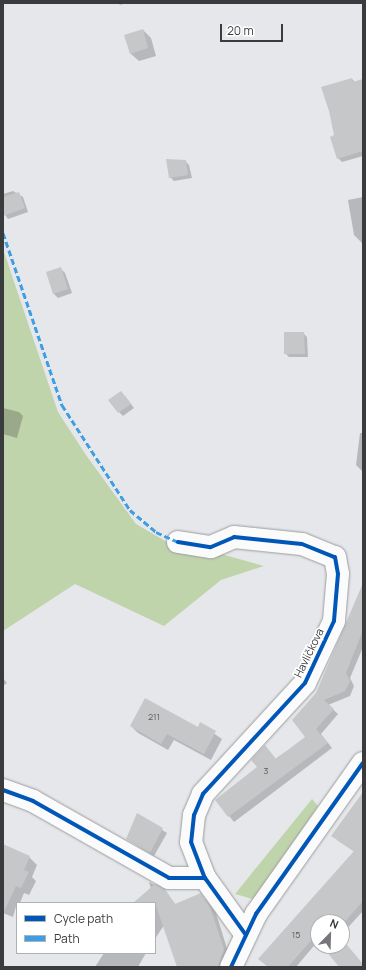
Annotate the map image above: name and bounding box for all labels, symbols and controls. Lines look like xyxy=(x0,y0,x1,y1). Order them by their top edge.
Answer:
scale bar xyxy=(222,16,285,42)
text: 20 m xyxy=(227,22,254,39)
street label: Havlíčkova xyxy=(291,626,327,680)
house number: 211 xyxy=(148,712,160,722)
house number: 3 xyxy=(264,766,268,776)
legend xyxy=(16,902,156,954)
text: Cycle path xyxy=(54,910,113,927)
north arrow xyxy=(310,914,350,954)
text: N xyxy=(328,915,341,932)
text: Path xyxy=(54,930,80,947)
house number: 15 xyxy=(292,930,300,940)

